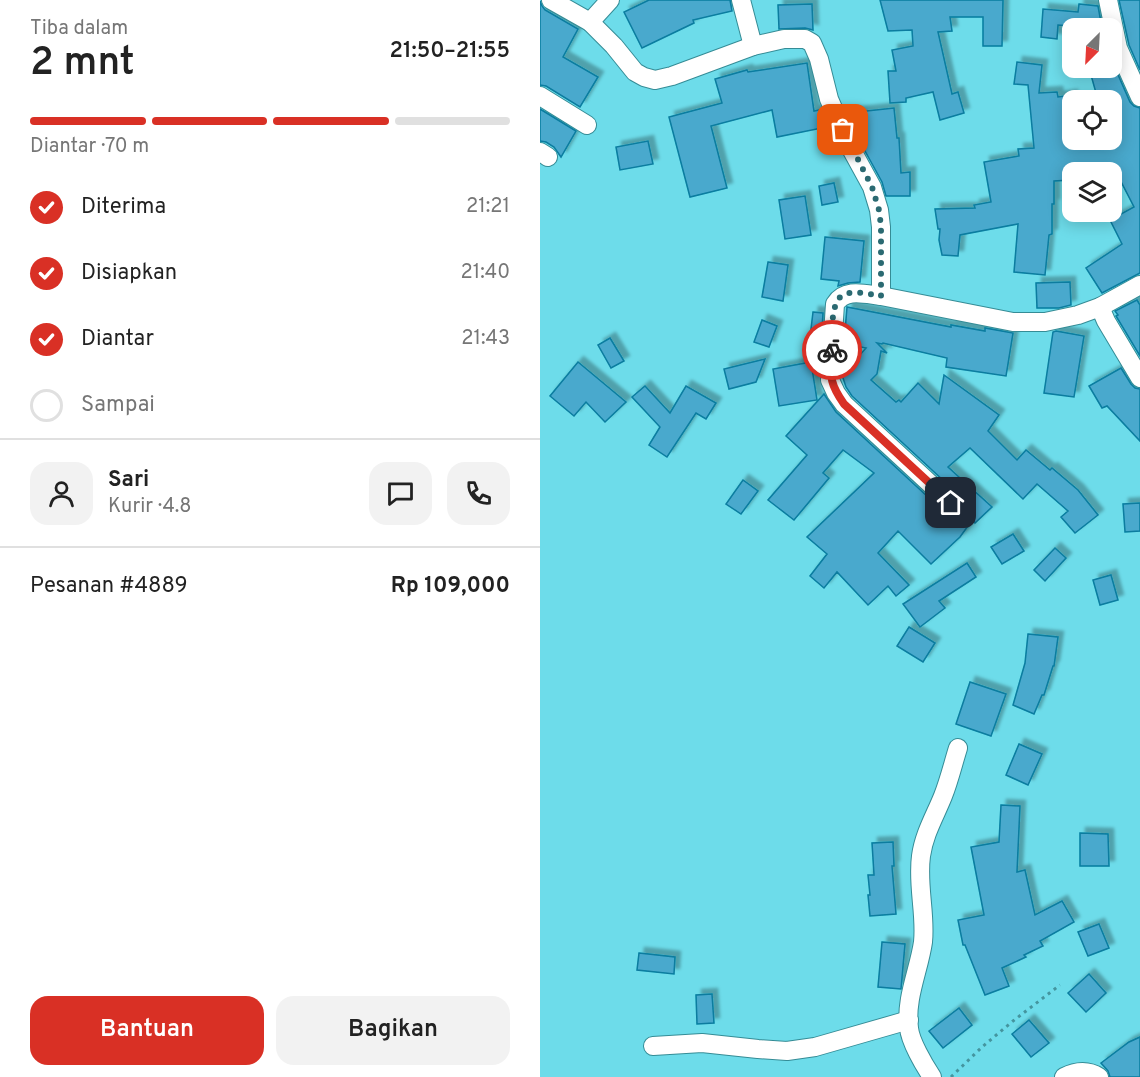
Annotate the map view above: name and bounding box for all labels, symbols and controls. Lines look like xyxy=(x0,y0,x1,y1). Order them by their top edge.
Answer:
text: Tiba dalam xyxy=(30,16,128,42)
north arrow xyxy=(1062,18,1122,78)
map controls xyxy=(1062,18,1122,222)
text: 21:50–21:55 xyxy=(390,38,510,65)
text: 2 mnt xyxy=(30,40,135,89)
button: locate xyxy=(1062,90,1122,150)
pin xyxy=(817,104,868,155)
icon: bag xyxy=(826,113,859,146)
text: Diantar · 70 m xyxy=(30,134,149,160)
button: layers xyxy=(1062,162,1122,222)
icon: check xyxy=(30,191,63,224)
text: Diterima xyxy=(81,194,166,221)
text: 21:21 xyxy=(466,194,510,220)
icon: check xyxy=(30,257,63,290)
text: Disiapkan xyxy=(81,260,177,287)
text: 21:40 xyxy=(461,260,510,286)
courier xyxy=(802,320,862,380)
icon: check xyxy=(30,323,63,356)
text: Diantar xyxy=(81,326,154,353)
text: 21:43 xyxy=(461,326,510,352)
icon: bike xyxy=(816,334,849,367)
text: Sampai xyxy=(81,392,155,419)
button: person xyxy=(30,462,93,525)
button: chat xyxy=(369,462,432,525)
button: phone xyxy=(447,462,510,525)
text: Sari xyxy=(108,467,149,494)
pin xyxy=(925,477,976,528)
icon: home xyxy=(934,486,967,519)
text: Kurir · 4.8 xyxy=(108,494,192,520)
text: Pesanan #4889 xyxy=(30,573,188,600)
text: Rp 109,000 xyxy=(391,573,510,600)
button: Bantuan xyxy=(30,996,264,1065)
button: Bagikan xyxy=(276,996,510,1065)

